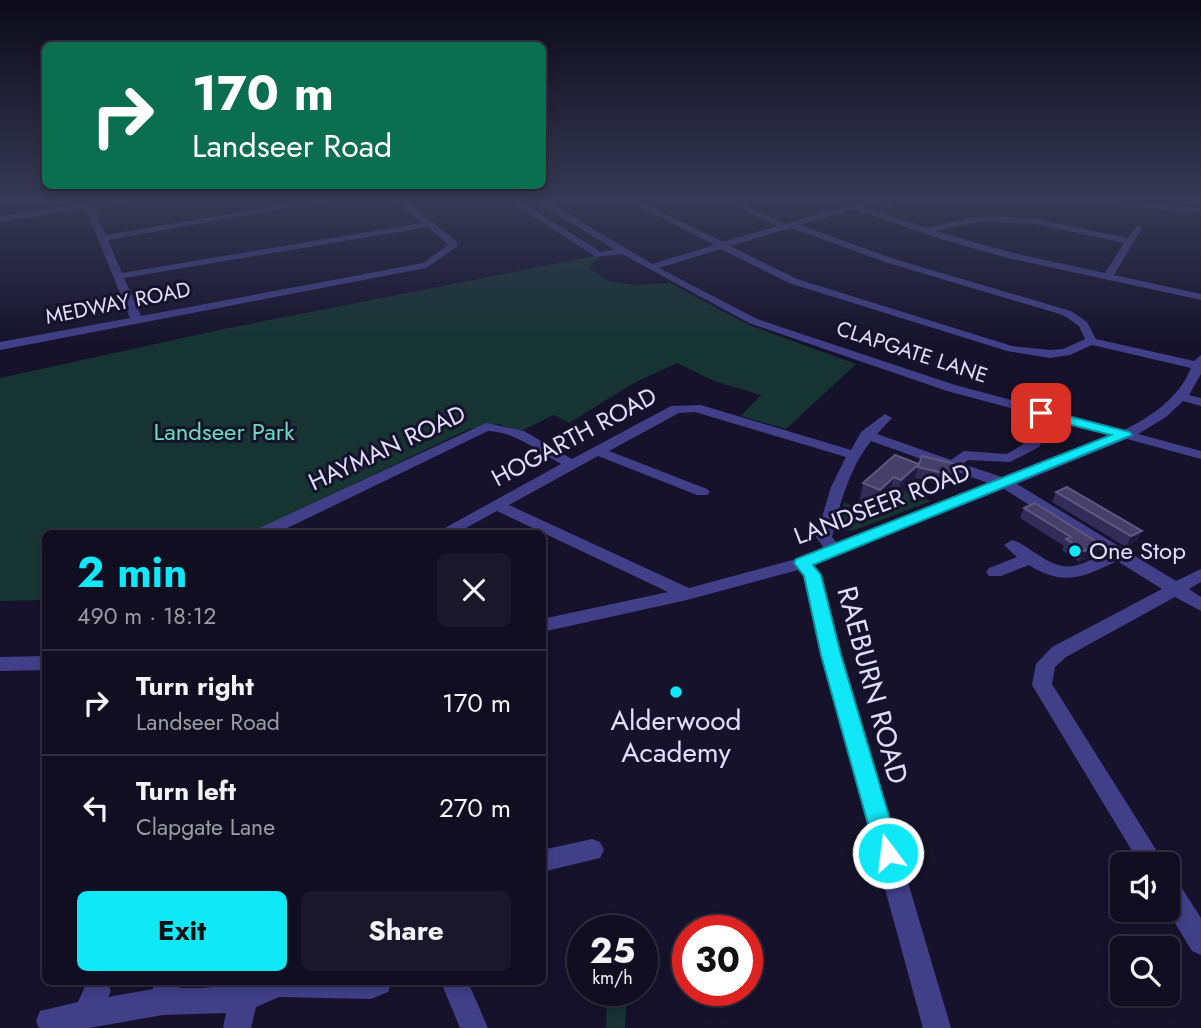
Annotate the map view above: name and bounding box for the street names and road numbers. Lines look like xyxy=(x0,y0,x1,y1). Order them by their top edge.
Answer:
street label: MEDWAY ROAD xyxy=(43,274,193,332)
street label: CLAPGATE LANE xyxy=(833,313,991,391)
street label: HOGARTH ROAD xyxy=(485,378,663,495)
street label: HAYMAN ROAD xyxy=(302,396,471,499)
street label: LANDSEER ROAD xyxy=(789,454,975,553)
street label: RAEBURN ROAD xyxy=(826,582,919,788)

